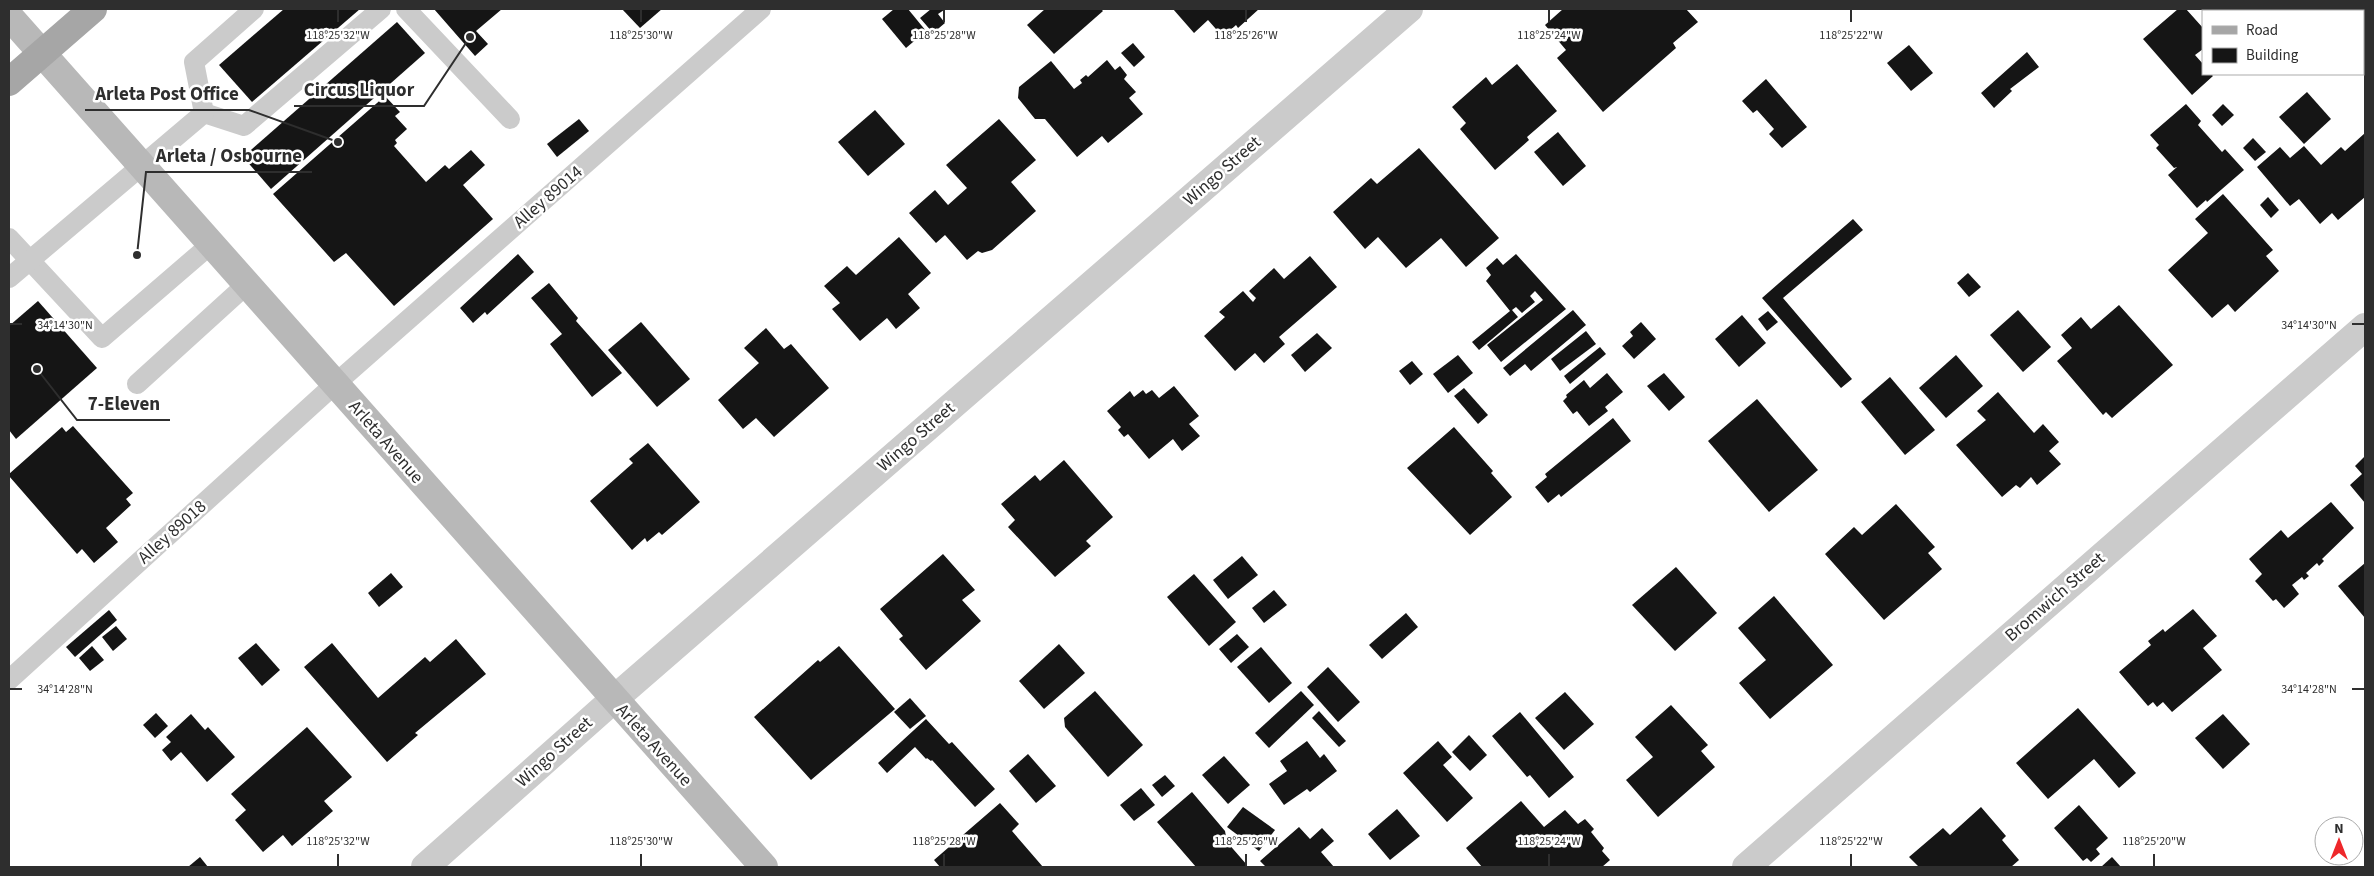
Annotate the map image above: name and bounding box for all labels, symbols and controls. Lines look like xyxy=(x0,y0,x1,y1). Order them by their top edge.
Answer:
legend xyxy=(2202,10,2364,75)
text: Road xyxy=(2246,20,2278,41)
text: 118°25'32"W xyxy=(306,27,370,44)
text: 118°25'30"W xyxy=(609,27,673,44)
text: 118°25'28"W xyxy=(912,27,976,44)
text: 118°25'26"W xyxy=(1214,27,1278,44)
text: 118°25'24"W xyxy=(1517,27,1581,44)
text: 118°25'22"W xyxy=(1819,27,1883,44)
text: Building xyxy=(2246,45,2299,66)
callout: Circus Liquor xyxy=(294,72,424,106)
callout: Arleta Post Office xyxy=(85,76,249,110)
text: Circus Liquor xyxy=(304,77,415,104)
text: Arleta Post Office xyxy=(94,81,239,108)
street label: Wingo Street xyxy=(1178,130,1266,212)
callout: Arleta / Osbourne xyxy=(146,138,312,172)
text: Arleta / Osbourne xyxy=(155,143,302,170)
street label: Alley 89014 xyxy=(508,160,588,234)
text: 34°14'30"N xyxy=(37,317,93,334)
text: 34°14'30"N xyxy=(2281,317,2337,334)
callout: 7-Eleven xyxy=(77,386,170,420)
text: 7-Eleven xyxy=(88,391,160,418)
street label: Arleta Avenue xyxy=(343,395,429,489)
street label: Wingo Street xyxy=(872,396,960,478)
street label: Alley 89018 xyxy=(132,494,212,570)
street label: Bromwich Street xyxy=(1999,546,2111,648)
text: 34°14'28"N xyxy=(37,681,93,698)
text: 34°14'28"N xyxy=(2281,681,2337,698)
street label: Arleta Avenue xyxy=(610,698,698,792)
street label: Wingo Street xyxy=(510,711,598,793)
north arrow xyxy=(2314,816,2364,866)
text: N xyxy=(2334,819,2344,839)
text: 118°25'32"W xyxy=(306,833,370,850)
text: 118°25'30"W xyxy=(609,833,673,850)
text: 118°25'28"W xyxy=(912,833,976,850)
text: 118°25'26"W xyxy=(1214,833,1278,850)
text: 118°25'24"W xyxy=(1517,833,1581,850)
text: 118°25'22"W xyxy=(1819,833,1883,850)
text: 118°25'20"W xyxy=(2122,833,2186,850)

